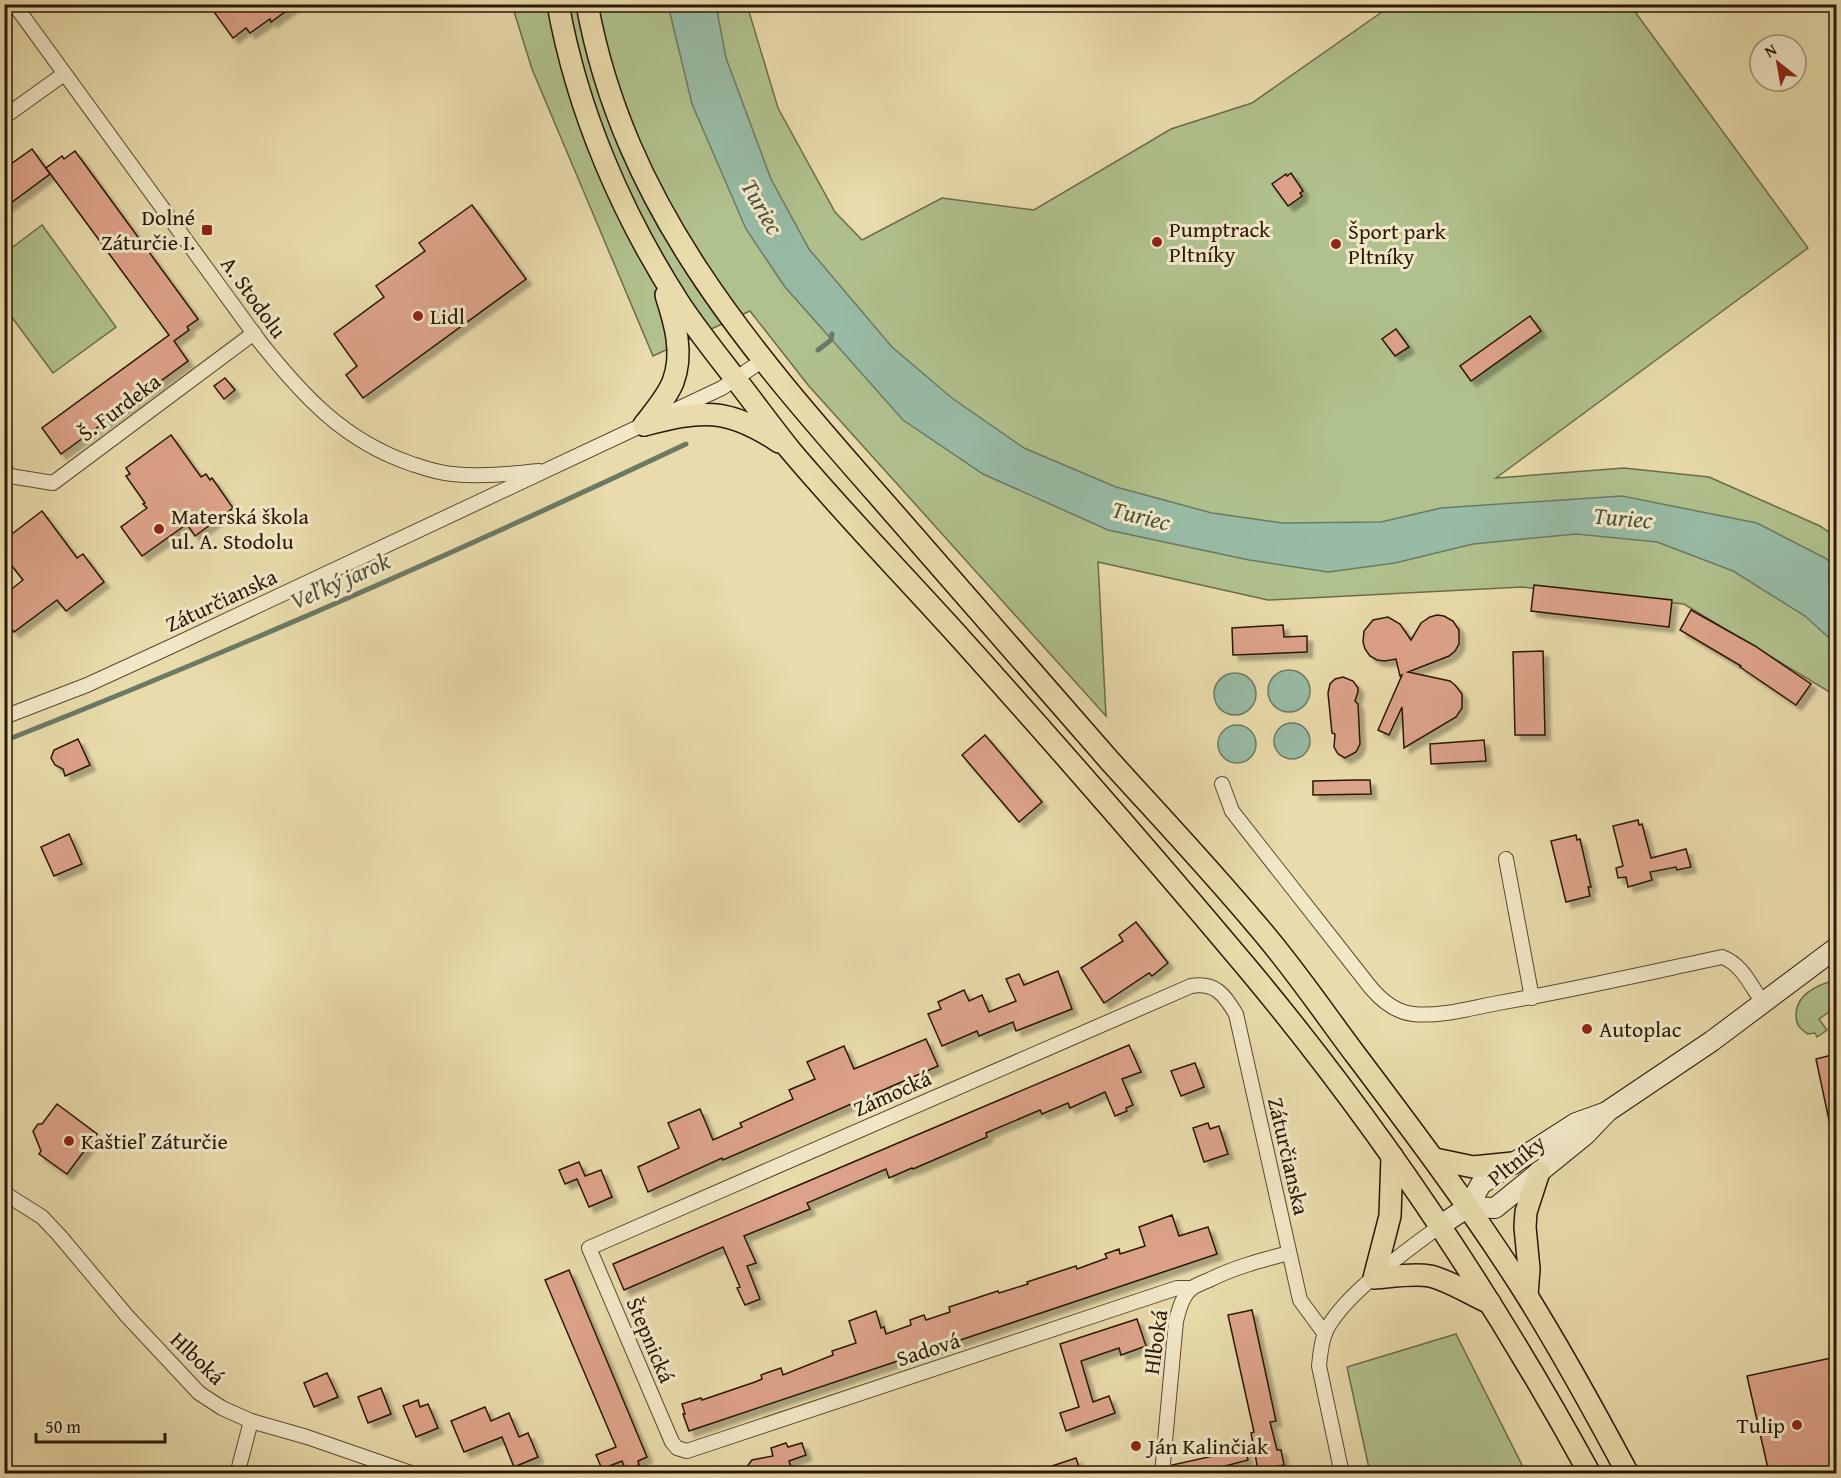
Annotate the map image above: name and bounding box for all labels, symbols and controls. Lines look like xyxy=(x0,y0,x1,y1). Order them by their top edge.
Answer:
north arrow xyxy=(1748,33,1808,93)
text: N xyxy=(1760,37,1781,63)
water label: Turiec xyxy=(732,172,793,242)
place label: Dolné Záturčie I. xyxy=(101,201,195,258)
place label: Pumptrack Pltníky xyxy=(1169,213,1271,270)
place label: Šport park Pltníky xyxy=(1348,215,1447,272)
marker: Dolné Záturčie I. xyxy=(200,223,214,237)
marker: Pumptrack Pltníky xyxy=(1150,235,1164,249)
marker: Šport park Pltníky xyxy=(1329,237,1343,251)
street label: A. Stodolu xyxy=(213,249,295,345)
place label: Lidl xyxy=(430,300,465,332)
marker: Lidl xyxy=(411,309,425,323)
street label: Š. Furdeka xyxy=(71,365,167,449)
water label: Turiec xyxy=(1108,491,1175,540)
water label: Turiec xyxy=(1592,497,1654,538)
place label: Materská škola ul. A. Stodolu xyxy=(171,500,310,557)
marker: Materská škola ul. A. Stodolu xyxy=(152,522,166,536)
water label: Veľký jarok xyxy=(284,543,395,618)
street label: Záturčianska xyxy=(160,560,283,640)
place label: Autoplac xyxy=(1599,1013,1682,1045)
marker: Autoplac xyxy=(1580,1022,1594,1036)
street label: Zámocká xyxy=(848,1061,937,1124)
street label: Záturčianska xyxy=(1260,1094,1318,1219)
place label: Kaštieľ Záturčie xyxy=(81,1125,228,1157)
street label: Pltníky xyxy=(1480,1127,1552,1193)
marker: Kaštieľ Záturčie xyxy=(62,1134,76,1148)
street label: Štepnická xyxy=(619,1292,684,1388)
street label: Hlboká xyxy=(1135,1307,1175,1376)
street label: Hlboká xyxy=(164,1324,233,1392)
street label: Sadová xyxy=(892,1324,964,1374)
scale bar xyxy=(36,1406,165,1444)
place label: Tulip xyxy=(1737,1409,1785,1441)
text: 50 m xyxy=(45,1413,81,1440)
marker: Tulip xyxy=(1790,1418,1804,1432)
place label: Ján Kalinčiak xyxy=(1145,1430,1269,1462)
marker: Ján Kalinčiak xyxy=(1129,1439,1143,1453)

